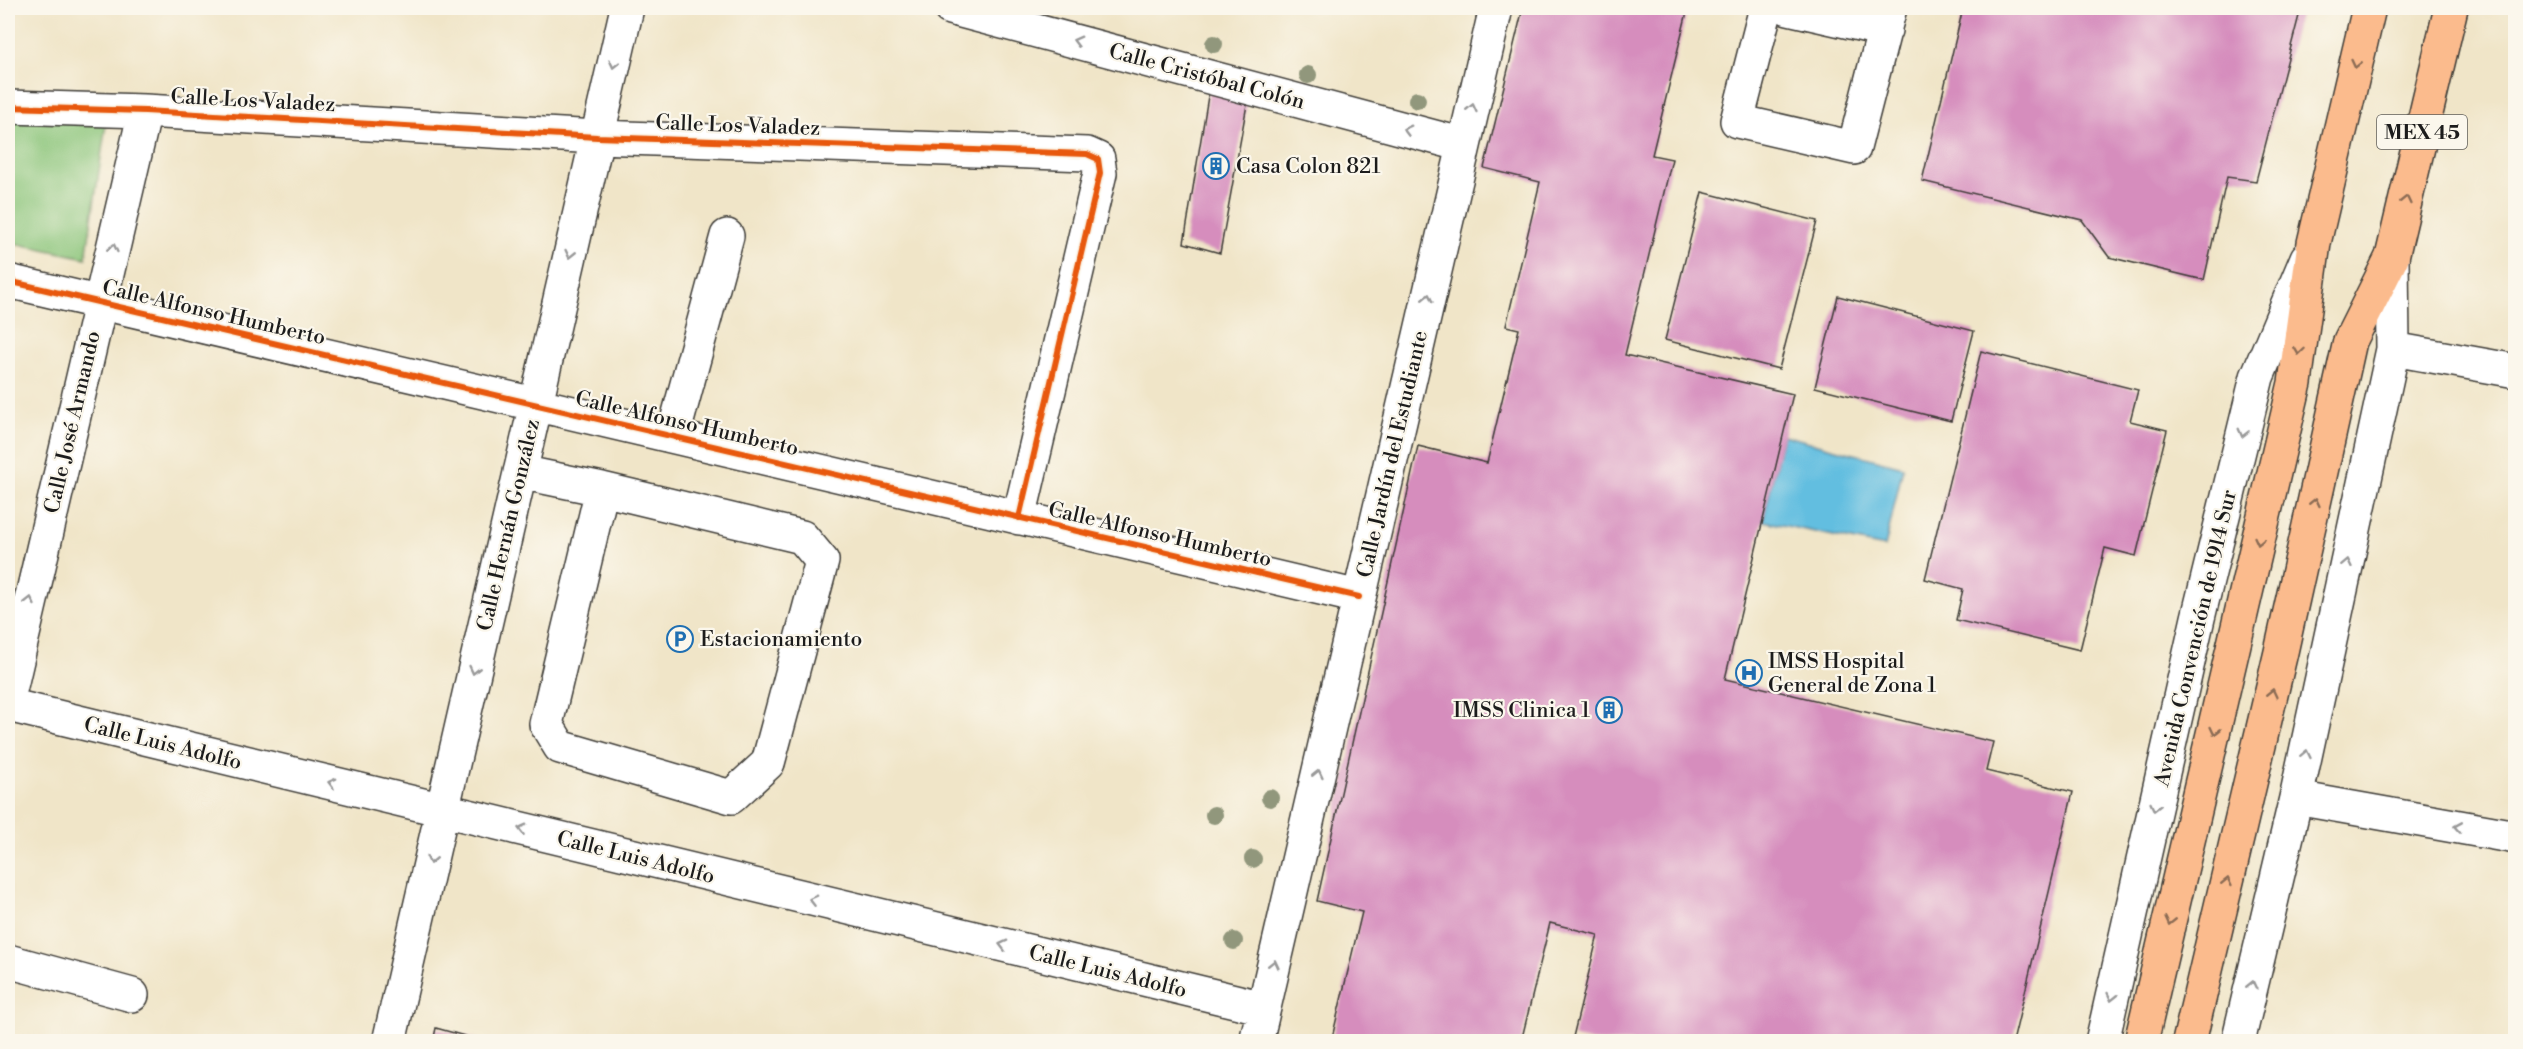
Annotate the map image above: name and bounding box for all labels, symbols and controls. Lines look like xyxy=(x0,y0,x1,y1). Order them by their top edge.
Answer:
one-way arrow xyxy=(1072,36,1083,48)
street label: Calle Cristóbal Colón xyxy=(1106,38,1308,116)
one-way arrow xyxy=(608,59,621,69)
one-way arrow xyxy=(2350,59,2363,69)
street label: Calle Los Valadez xyxy=(170,84,336,118)
one-way arrow xyxy=(1465,103,1478,113)
street label: Calle Los Valadez xyxy=(655,110,821,142)
road number: MEX 45 xyxy=(2377,115,2467,149)
one-way arrow xyxy=(1402,125,1413,137)
building icon: Casa Colon 821 xyxy=(1201,151,1231,181)
place label: Casa Colon 821 xyxy=(1236,154,1380,180)
one-way arrow xyxy=(2398,196,2411,206)
one-way arrow xyxy=(106,243,119,253)
one-way arrow xyxy=(564,249,577,259)
street label: Calle Alfonso Humberto xyxy=(100,275,328,351)
one-way arrow xyxy=(1421,293,1434,303)
street label: Calle José Armando xyxy=(39,328,107,516)
street label: Calle Jardín del Estudiante xyxy=(1352,328,1434,580)
one-way arrow xyxy=(2294,346,2306,355)
street label: Calle Alfonso Humberto xyxy=(573,386,801,462)
street label: Calle Hernán González xyxy=(472,417,546,634)
one-way arrow xyxy=(2238,428,2251,438)
street label: Avenida Convención de 1914 Sur xyxy=(2149,487,2243,790)
street label: Calle Alfonso Humberto xyxy=(1046,497,1274,573)
one-way arrow xyxy=(2307,498,2320,508)
one-way arrow xyxy=(2253,536,2266,546)
one-way arrow xyxy=(2340,559,2353,569)
one-way arrow xyxy=(23,597,36,607)
parking icon: Estacionamiento xyxy=(665,624,695,654)
place label: Estacionamiento xyxy=(700,627,862,653)
place label: IMSS Hospital General de Zona 1 xyxy=(1768,649,1936,699)
hospital icon: IMSS Hospital General de Zona 1 xyxy=(1734,658,1764,688)
one-way arrow xyxy=(469,664,482,674)
one-way arrow xyxy=(2264,688,2277,698)
building icon: IMSS Clinica 1 xyxy=(1594,695,1624,725)
place label: IMSS Clinica 1 xyxy=(1453,698,1590,724)
street label: Calle Luis Adolfo xyxy=(81,712,244,776)
one-way arrow xyxy=(2209,726,2222,736)
one-way arrow xyxy=(2299,749,2312,759)
one-way arrow xyxy=(1311,769,1324,779)
one-way arrow xyxy=(327,778,337,791)
one-way arrow xyxy=(2150,802,2163,812)
one-way arrow xyxy=(2453,821,2463,833)
one-way arrow xyxy=(517,824,527,837)
street label: Calle Luis Adolfo xyxy=(554,826,717,890)
one-way arrow xyxy=(425,854,438,864)
one-way arrow xyxy=(2219,878,2232,888)
one-way arrow xyxy=(809,894,819,907)
one-way arrow xyxy=(2164,916,2177,926)
one-way arrow xyxy=(998,940,1008,953)
street label: Calle Luis Adolfo xyxy=(1026,940,1189,1004)
one-way arrow xyxy=(1267,959,1280,969)
one-way arrow xyxy=(2244,980,2257,990)
one-way arrow xyxy=(2107,992,2120,1002)

